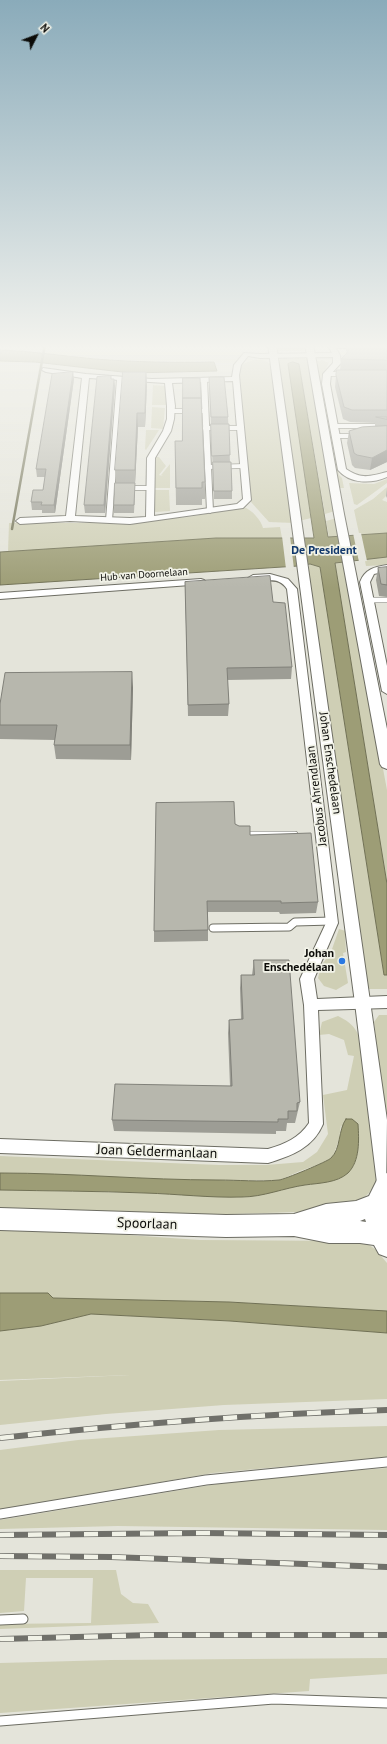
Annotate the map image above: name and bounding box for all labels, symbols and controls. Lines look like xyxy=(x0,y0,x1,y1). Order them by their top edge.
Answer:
north arrow xyxy=(16,16,56,56)
text: N xyxy=(37,21,53,35)
district label: De President xyxy=(291,544,357,558)
street label: Hub van Doornelaan xyxy=(100,566,188,584)
street label: Johan Enschedelaan xyxy=(316,711,344,815)
street label: Jacobus Ahrendlaan xyxy=(304,745,330,847)
place label: Johan Enschedélaan xyxy=(264,947,334,975)
marker: Johan Enschedélaan xyxy=(337,956,347,966)
street label: Joan Geldermanlaan xyxy=(96,1141,218,1163)
street label: Spoorlaan xyxy=(117,1215,177,1233)

